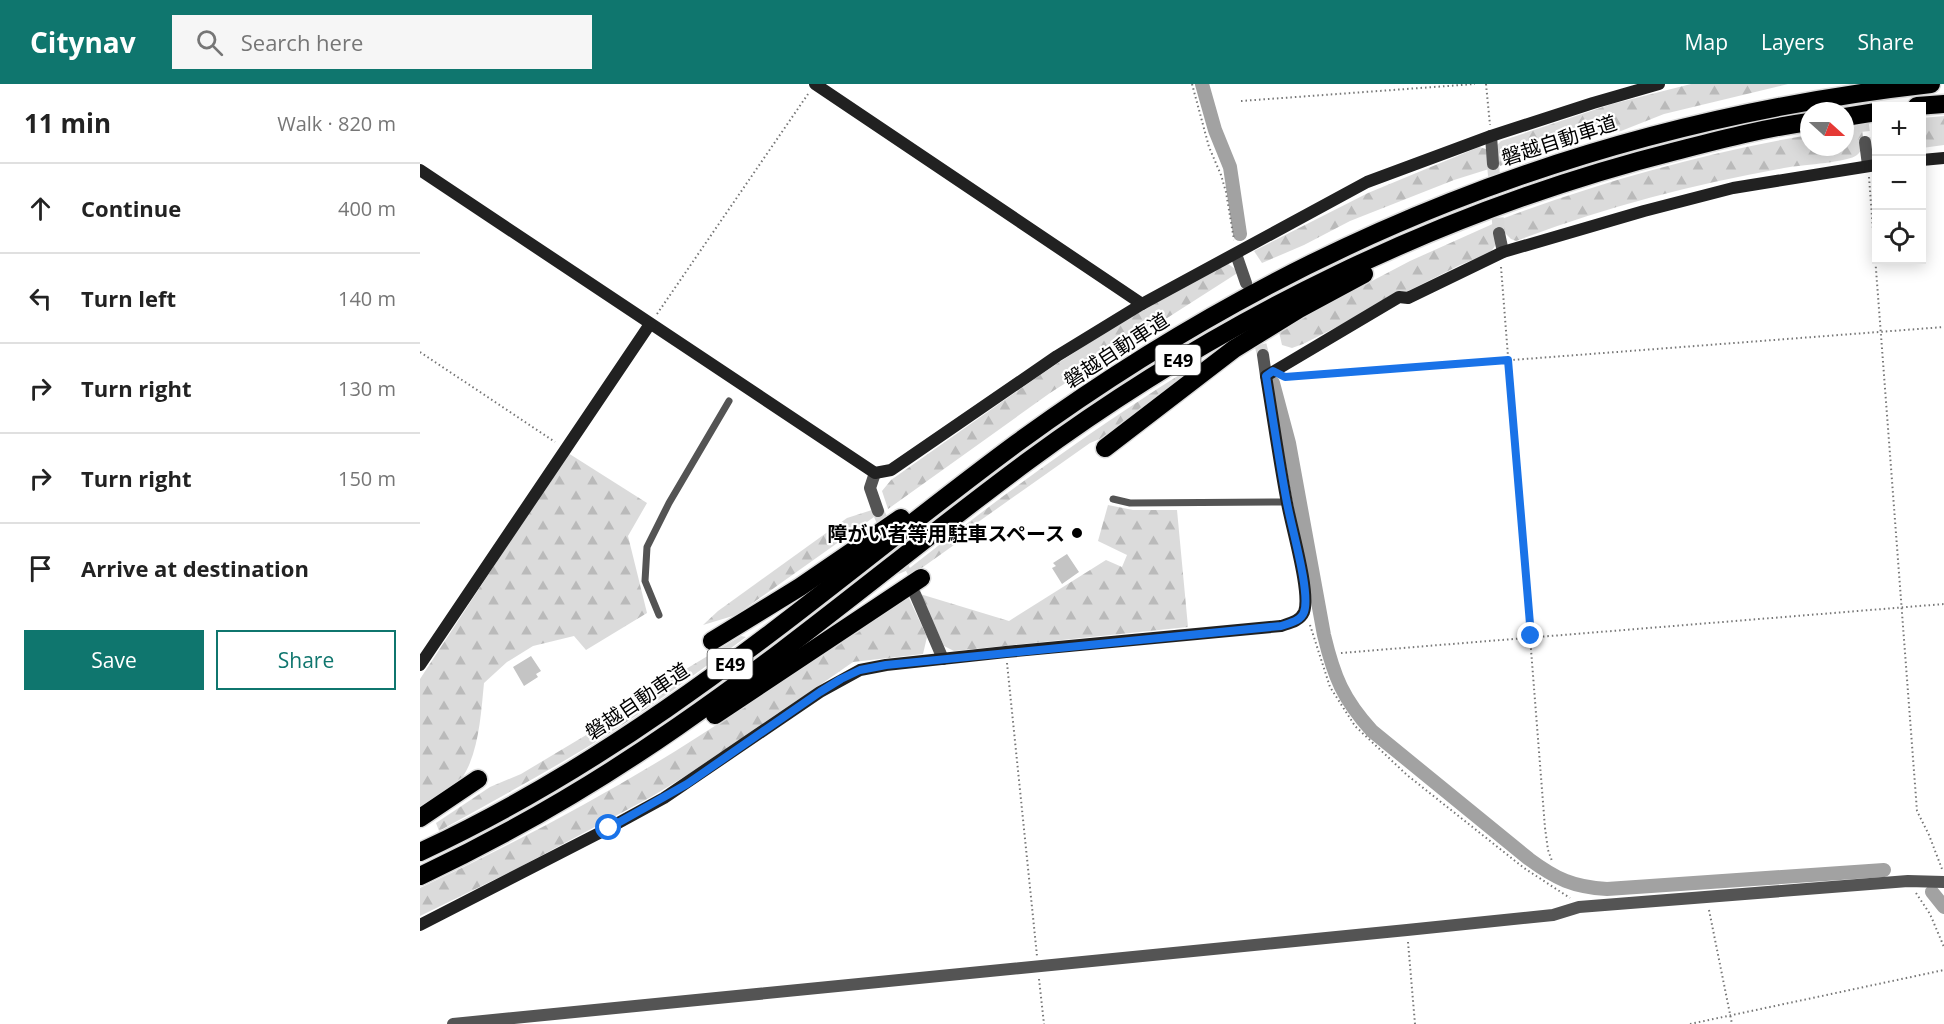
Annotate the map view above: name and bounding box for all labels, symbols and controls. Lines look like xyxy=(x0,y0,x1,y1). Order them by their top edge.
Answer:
search box xyxy=(172,15,592,69)
text: Citynav xyxy=(30,23,136,61)
icon: search xyxy=(193,26,226,59)
text: Search here xyxy=(241,27,363,57)
text: Map xyxy=(1685,28,1728,56)
text: Layers xyxy=(1761,28,1825,56)
text: Share xyxy=(1858,28,1914,56)
north arrow xyxy=(1800,102,1854,156)
map controls xyxy=(1872,102,1926,264)
button: + xyxy=(1872,102,1926,156)
text: 11 min xyxy=(24,105,111,141)
street label: 磐越自動車道 xyxy=(1498,109,1620,171)
text: Walk · 820 m xyxy=(277,110,396,137)
button: − xyxy=(1872,156,1926,210)
icon: ahead xyxy=(24,192,57,225)
text: Continue xyxy=(81,193,181,223)
text: 400 m xyxy=(338,195,396,222)
button: locate xyxy=(1872,210,1926,264)
icon: left xyxy=(24,282,57,315)
text: Turn left xyxy=(81,283,176,313)
text: 140 m xyxy=(338,285,396,312)
street label: 磐越自動車道 xyxy=(1058,306,1174,394)
road number: E49 xyxy=(1156,345,1200,375)
icon: right xyxy=(24,372,57,405)
text: Turn right xyxy=(81,373,192,403)
text: 130 m xyxy=(338,375,396,402)
icon: right xyxy=(24,462,57,495)
text: Turn right xyxy=(81,463,192,493)
text: 150 m xyxy=(338,465,396,492)
place label: 障がい者等用駐車スペース xyxy=(827,520,1065,547)
marker: 障がい者等用駐車スペース xyxy=(1070,526,1084,540)
icon: arrive xyxy=(24,552,57,585)
text: Arrive at destination xyxy=(81,553,309,583)
route end xyxy=(1517,622,1543,648)
button: Save xyxy=(24,630,204,690)
button: Share xyxy=(216,630,396,690)
road number: E49 xyxy=(708,649,752,679)
street label: 磐越自動車道 xyxy=(580,656,694,746)
route start xyxy=(595,814,621,840)

